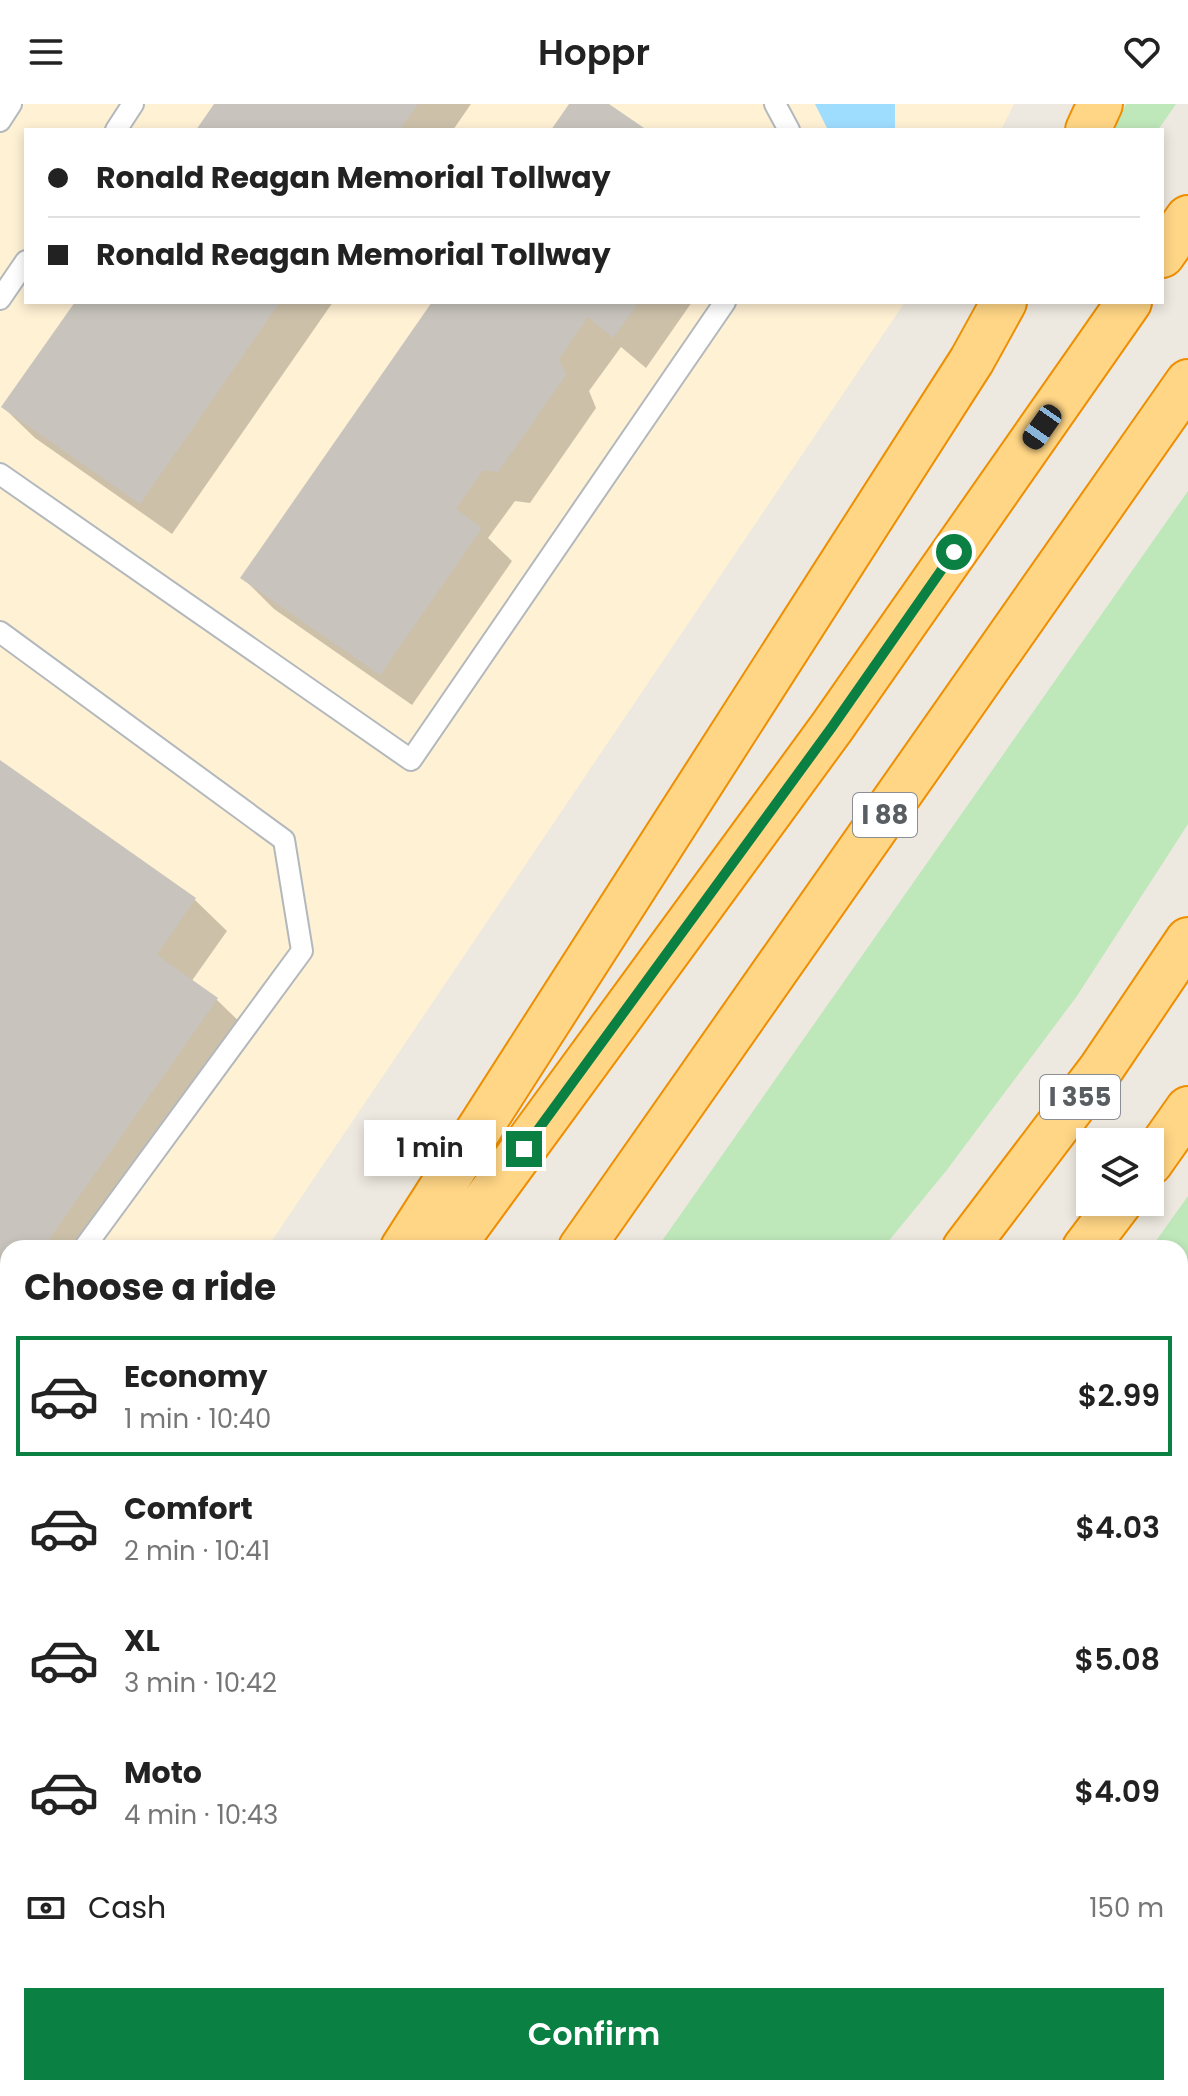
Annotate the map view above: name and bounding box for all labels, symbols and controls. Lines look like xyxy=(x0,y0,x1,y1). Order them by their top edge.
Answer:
text: Hoppr xyxy=(538,27,650,78)
icon: menu xyxy=(24,30,68,74)
icon: heart xyxy=(1120,30,1164,74)
text: Ronald Reagan Memorial Tollway xyxy=(96,156,611,199)
text: Ronald Reagan Memorial Tollway xyxy=(96,233,611,276)
car xyxy=(1018,400,1066,454)
route start xyxy=(936,534,972,570)
road number: I 88 xyxy=(853,793,917,837)
road number: I 355 xyxy=(1040,1075,1120,1119)
callout: 1 min xyxy=(364,1121,496,1177)
map controls xyxy=(1076,1128,1164,1216)
button: layers xyxy=(1076,1128,1164,1216)
text: 1 min xyxy=(396,1130,464,1166)
route end xyxy=(506,1131,542,1167)
text: Choose a ride xyxy=(24,1262,276,1313)
text: Economy xyxy=(124,1355,268,1398)
icon: car xyxy=(28,1360,100,1432)
text: $2.99 xyxy=(1078,1374,1160,1417)
text: 1 min · 10:40 xyxy=(124,1401,271,1437)
text: Comfort xyxy=(124,1487,253,1530)
icon: car xyxy=(28,1492,100,1564)
text: $4.03 xyxy=(1075,1506,1160,1549)
text: 2 min · 10:41 xyxy=(124,1533,270,1569)
text: XL xyxy=(124,1619,160,1662)
icon: car xyxy=(28,1624,100,1696)
text: $5.08 xyxy=(1075,1638,1160,1681)
text: 3 min · 10:42 xyxy=(124,1665,277,1701)
text: Moto xyxy=(124,1751,202,1794)
icon: car xyxy=(28,1756,100,1828)
text: $4.09 xyxy=(1075,1770,1160,1813)
text: 4 min · 10:43 xyxy=(124,1797,278,1833)
icon: cash xyxy=(24,1886,68,1930)
text: Cash xyxy=(88,1886,166,1929)
text: 150 m xyxy=(1089,1890,1164,1926)
button: Confirm xyxy=(24,1988,1164,2080)

